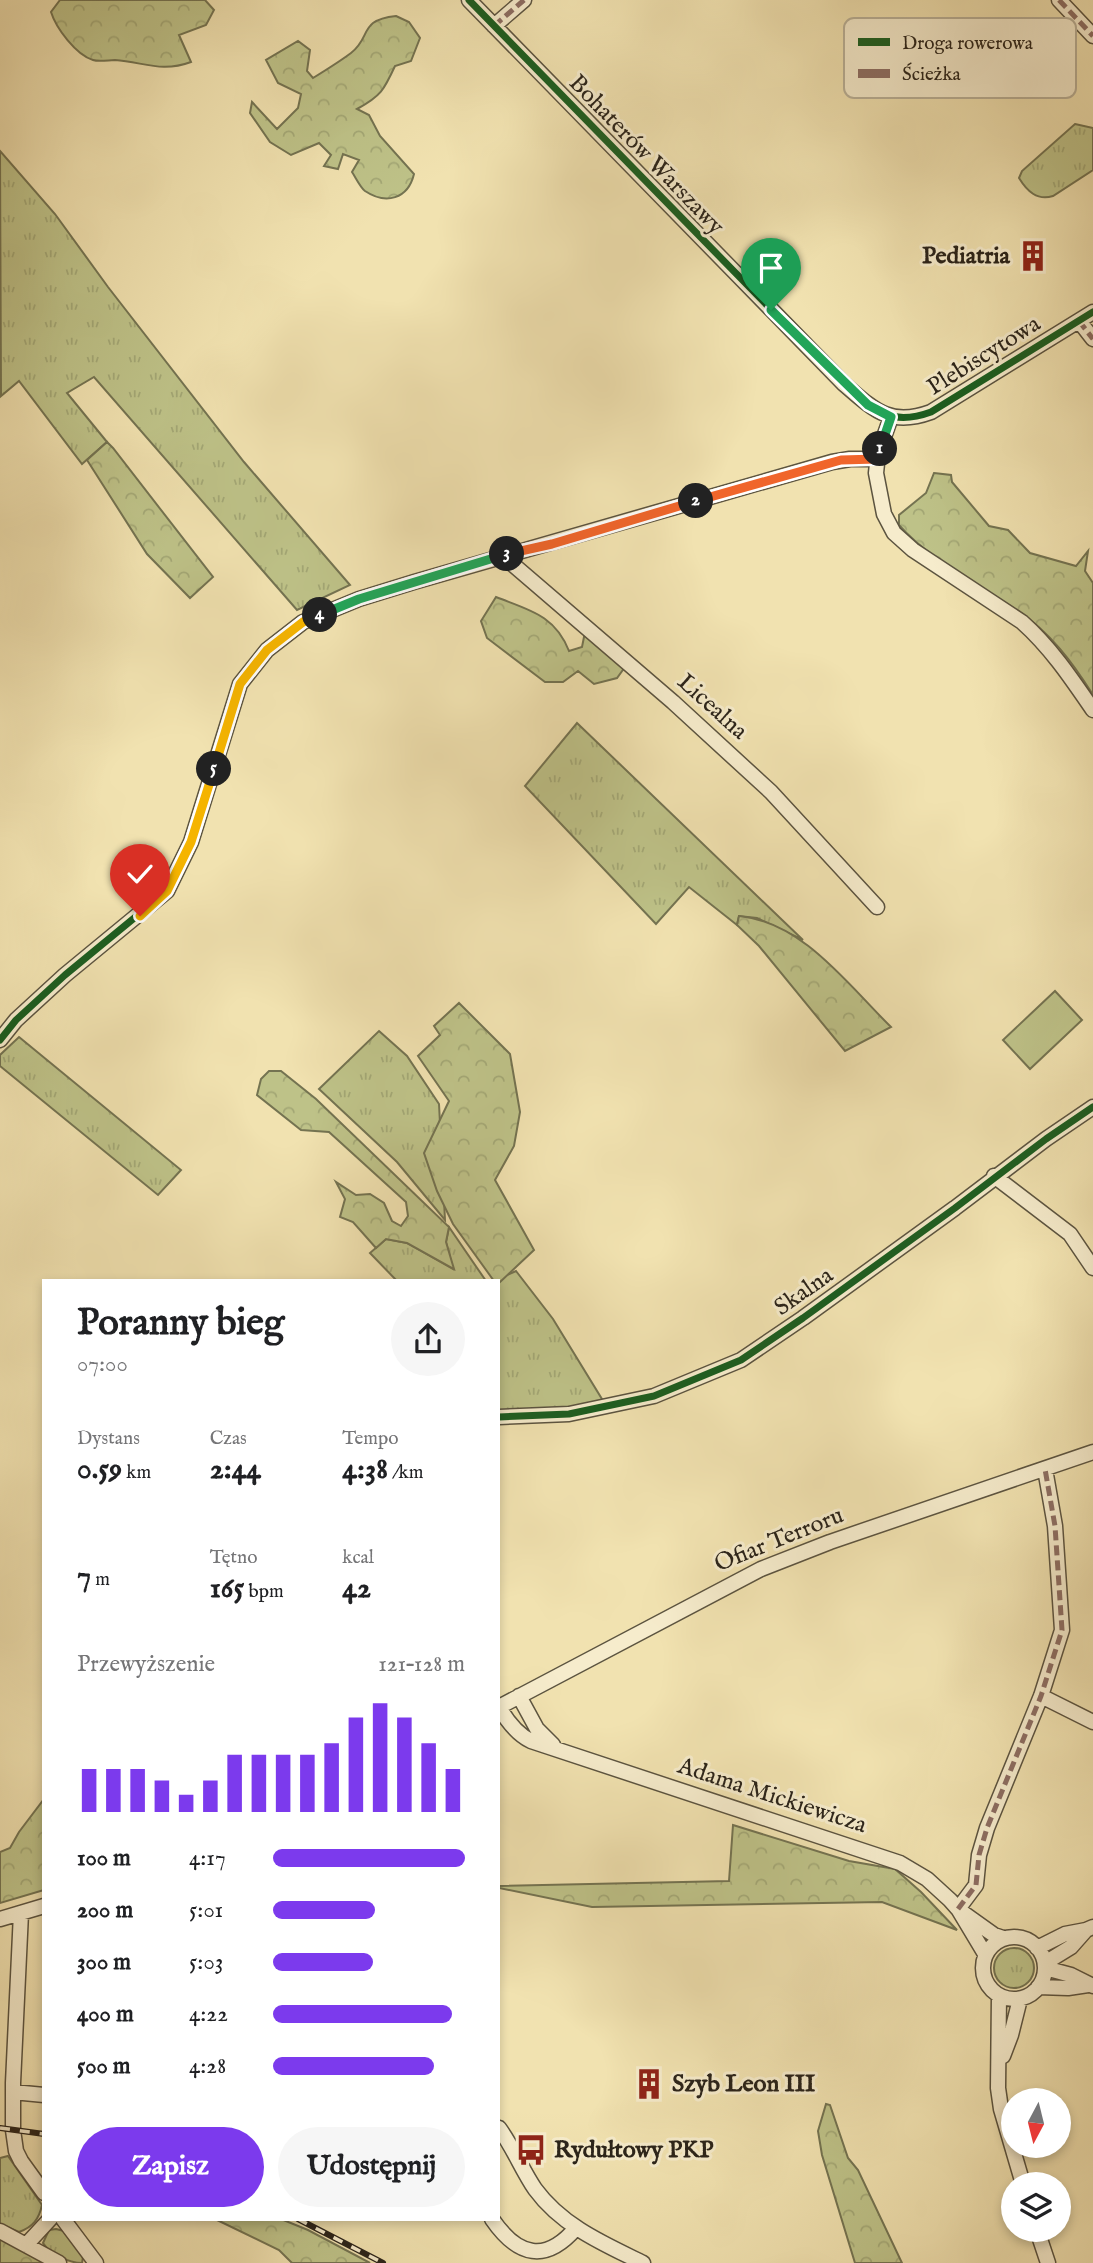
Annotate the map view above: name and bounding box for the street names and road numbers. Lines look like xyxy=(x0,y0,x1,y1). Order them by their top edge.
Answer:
street label: Bohaterów Warszawy xyxy=(561,68,731,242)
street label: Plebiscytowa xyxy=(921,309,1047,403)
street label: Licealna xyxy=(670,667,754,747)
street label: Skalna xyxy=(768,1260,840,1323)
street label: Ofiar Terroru xyxy=(710,1500,848,1580)
street label: Adama Mickiewicza xyxy=(673,1751,871,1841)

